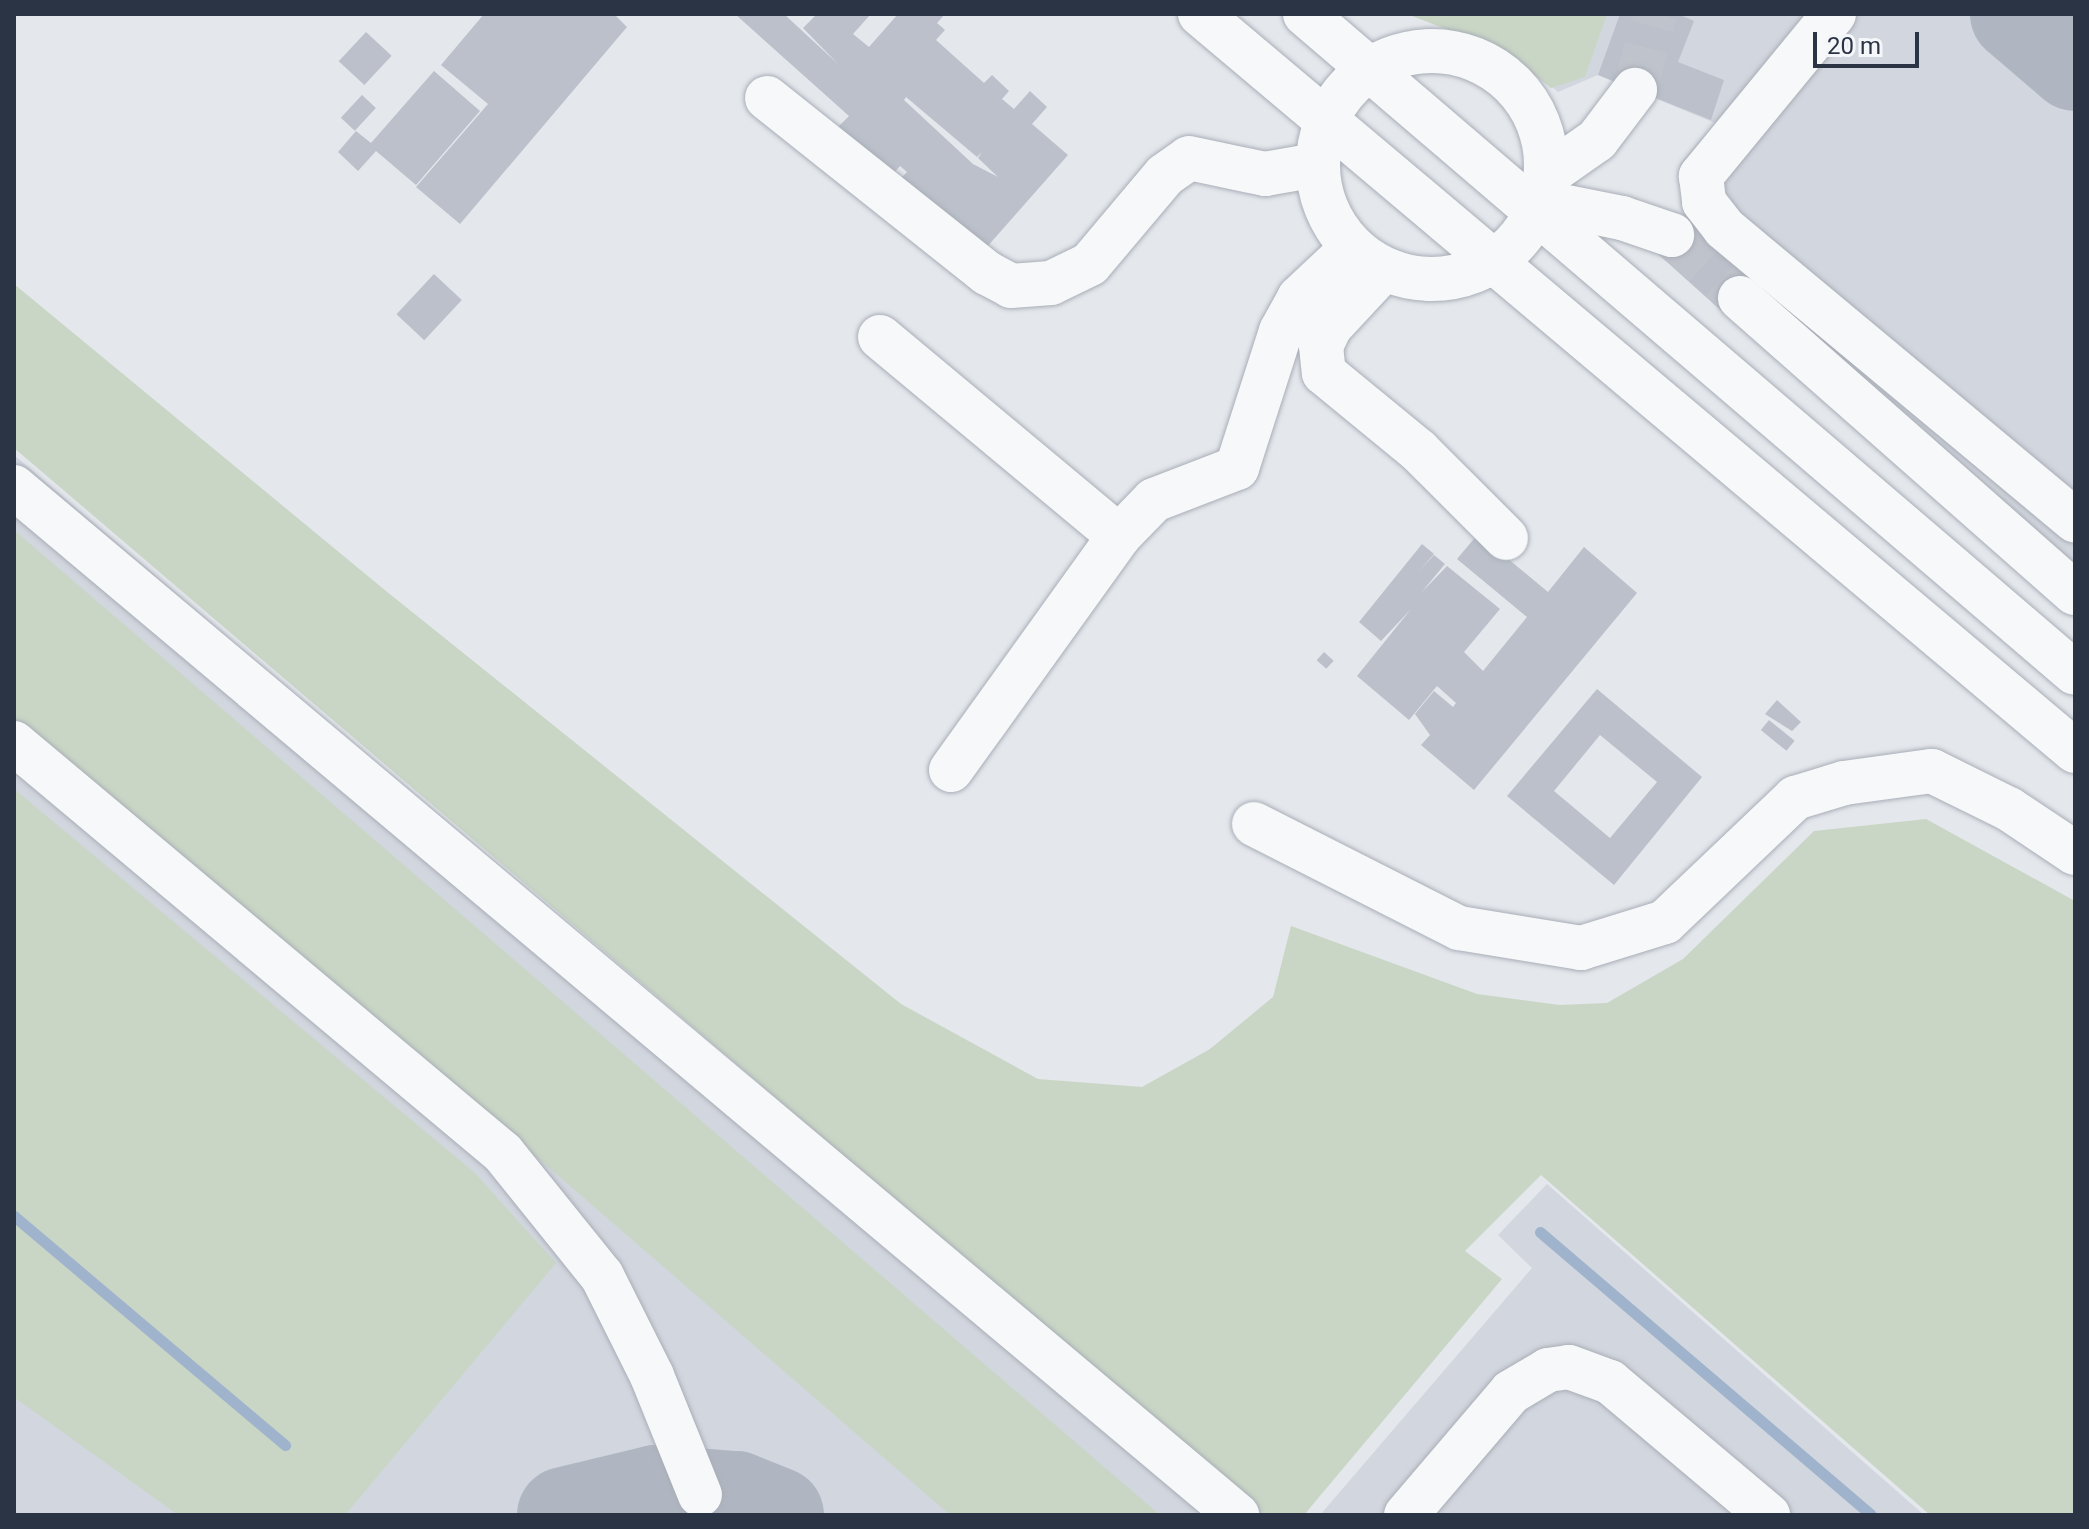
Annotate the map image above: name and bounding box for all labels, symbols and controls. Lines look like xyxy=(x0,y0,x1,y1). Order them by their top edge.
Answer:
scale bar xyxy=(1817,16,1923,66)
text: 20 m xyxy=(1827,32,1881,60)

